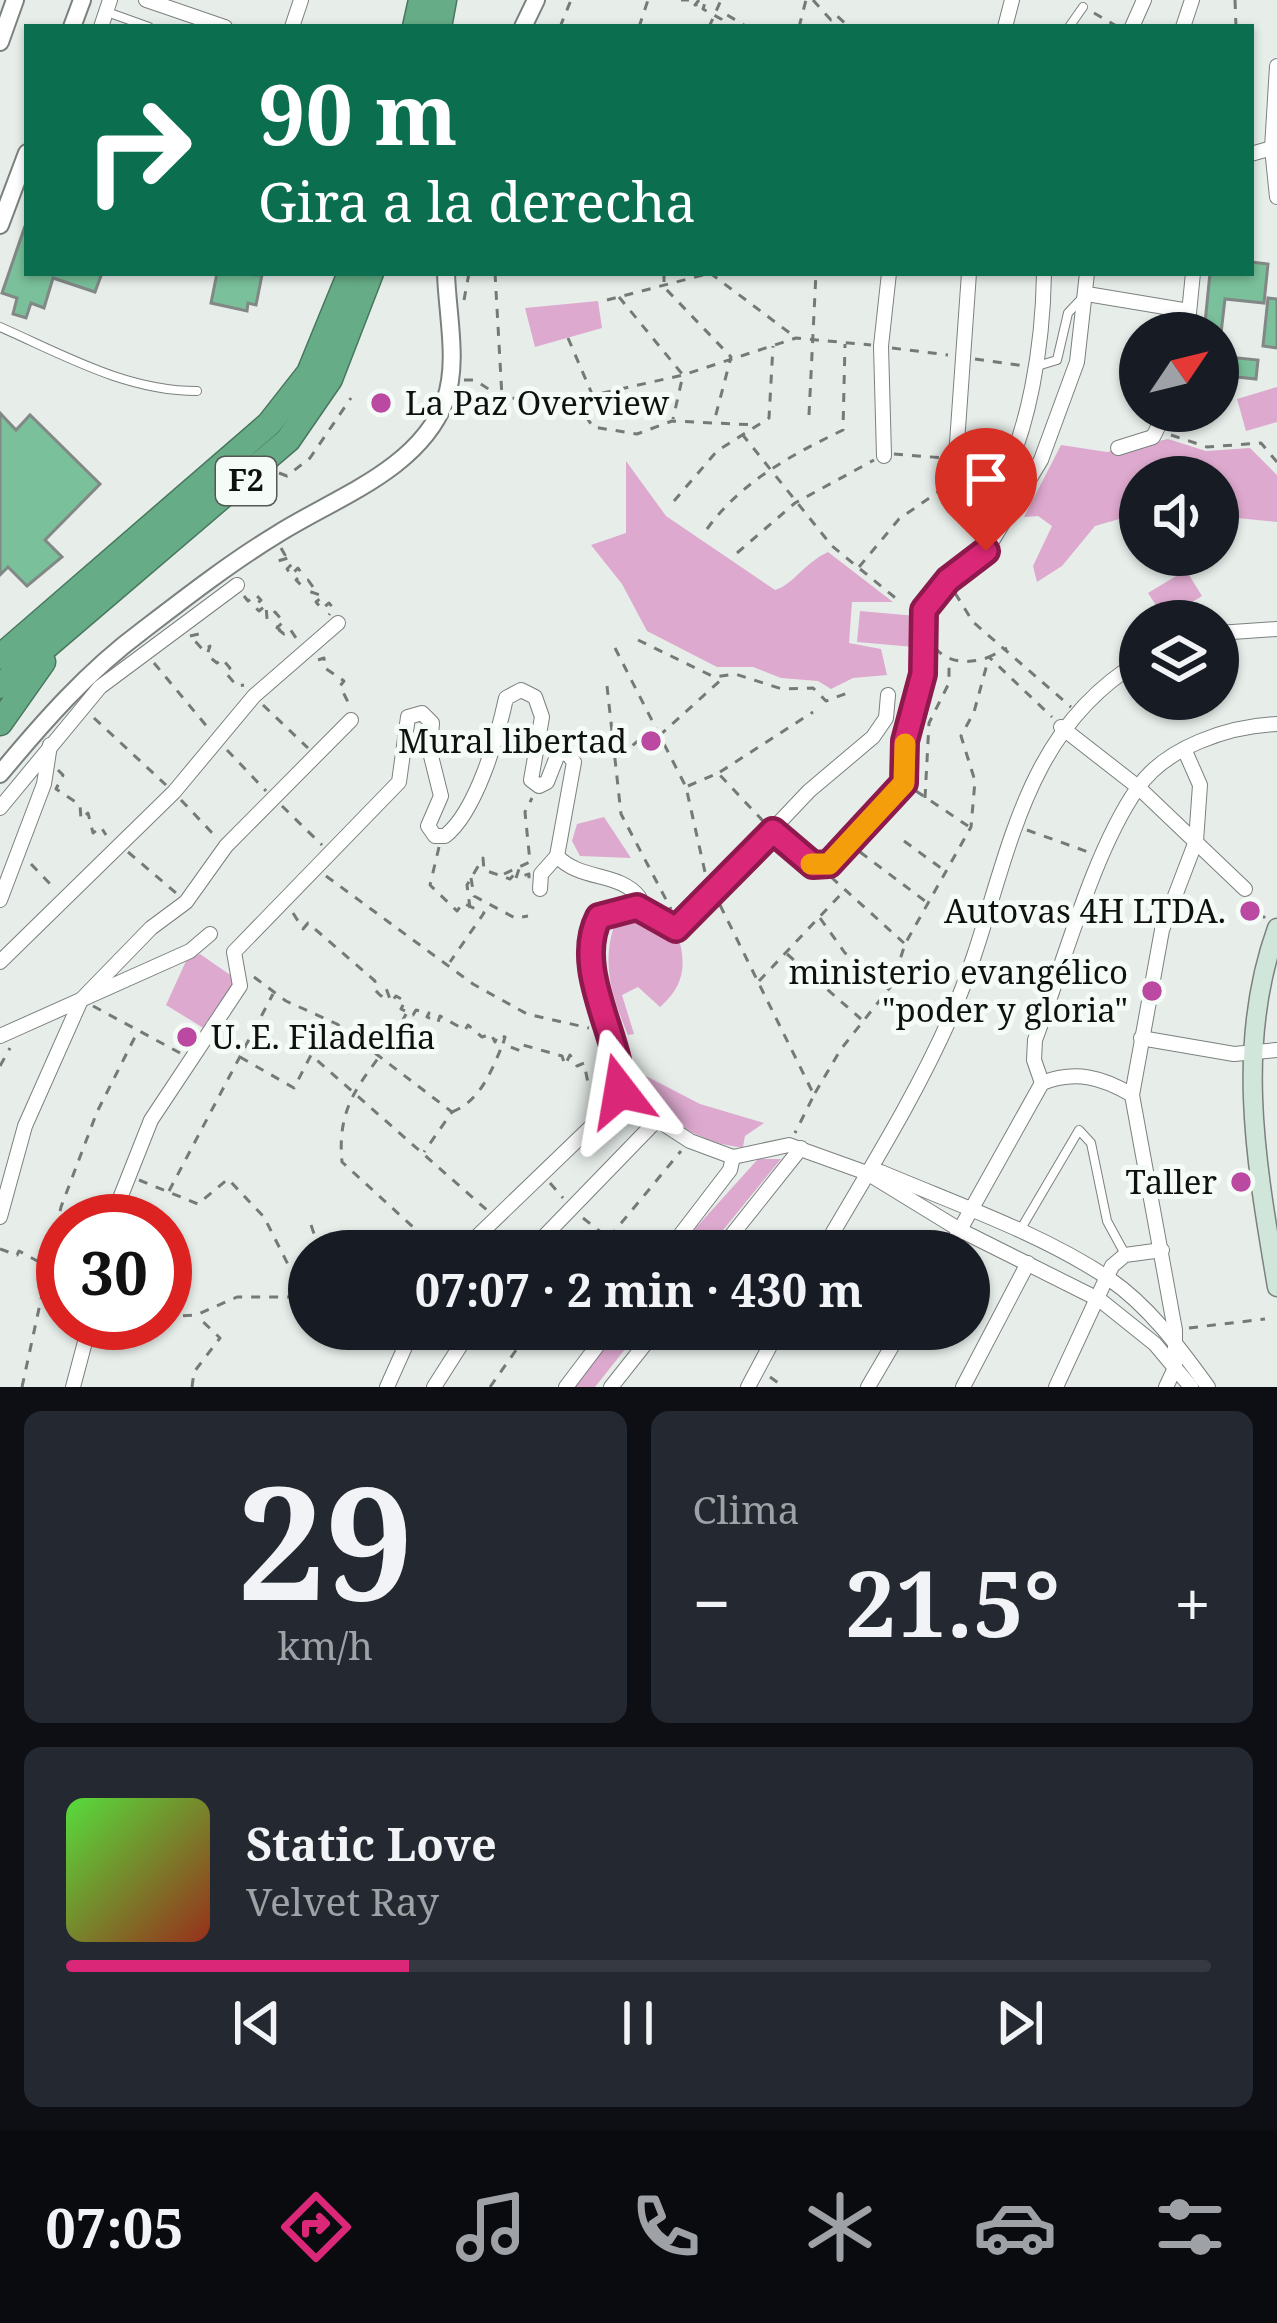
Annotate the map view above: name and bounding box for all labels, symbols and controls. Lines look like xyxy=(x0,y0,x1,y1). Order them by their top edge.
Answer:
text: 90 m xyxy=(258,55,458,170)
icon: right xyxy=(60,72,216,228)
text: Gira a la derecha xyxy=(258,164,696,238)
north arrow xyxy=(1119,312,1239,432)
map controls xyxy=(1119,312,1239,720)
place label: La Paz Overview xyxy=(405,380,670,425)
marker: La Paz Overview xyxy=(368,390,394,416)
pin xyxy=(935,428,1037,551)
icon: arrive xyxy=(953,446,1019,512)
button: sound xyxy=(1119,456,1239,576)
road number: F2 xyxy=(216,457,276,505)
button: layers xyxy=(1119,600,1239,720)
place label: Mural libertad xyxy=(398,718,627,763)
marker: Mural libertad xyxy=(638,728,664,754)
place label: Autovas 4H LTDA. xyxy=(944,888,1226,933)
marker: Autovas 4H LTDA. xyxy=(1237,898,1263,924)
place label: ministerio evangélico "poder y gloria" xyxy=(788,949,1128,1032)
marker: ministerio evangélico "poder y gloria" xyxy=(1139,978,1165,1004)
place label: U. E. Filadelfia xyxy=(211,1014,436,1059)
marker: U. E. Filadelfia xyxy=(174,1024,200,1050)
position arrow xyxy=(557,1028,683,1154)
place label: Taller xyxy=(1126,1159,1217,1204)
marker: Taller xyxy=(1228,1169,1254,1195)
speed limit sign: 30 xyxy=(36,1194,192,1350)
text: 07:07 · 2 min · 430 m xyxy=(415,1259,863,1320)
text: 29 xyxy=(237,1433,413,1646)
text: Clima xyxy=(693,1482,800,1535)
text: 21.5° xyxy=(845,1541,1060,1663)
text: − xyxy=(693,1557,731,1647)
text: + xyxy=(1174,1557,1211,1647)
text: km/h xyxy=(277,1618,373,1671)
text: Static Love xyxy=(246,1813,497,1874)
text: Velvet Ray xyxy=(246,1874,439,1927)
icon: previous xyxy=(224,1990,290,2056)
icon: pause xyxy=(605,1990,671,2056)
icon: next xyxy=(987,1990,1053,2056)
icon: directions xyxy=(274,2185,358,2269)
icon: music xyxy=(449,2185,533,2269)
icon: phone xyxy=(624,2185,708,2269)
icon: climate xyxy=(798,2185,882,2269)
icon: car xyxy=(973,2185,1057,2269)
icon: filters xyxy=(1148,2185,1232,2269)
text: 07:05 xyxy=(45,2190,184,2264)

